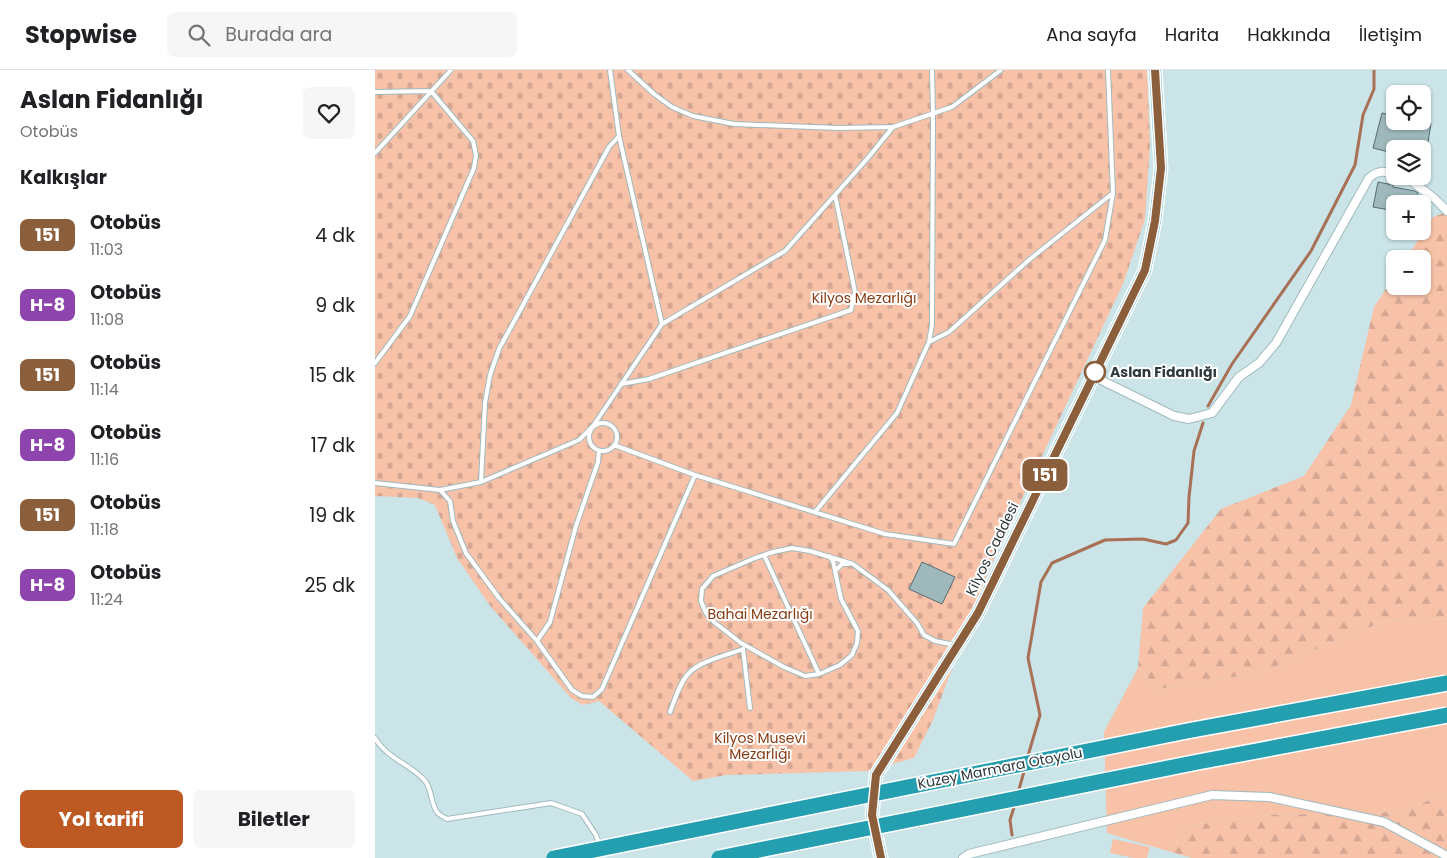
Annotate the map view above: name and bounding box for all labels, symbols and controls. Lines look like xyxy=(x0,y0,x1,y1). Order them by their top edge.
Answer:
search box xyxy=(167,12,517,57)
text: Stopwise xyxy=(25,18,137,51)
icon: search xyxy=(185,21,213,49)
text: Burada ara xyxy=(225,21,332,48)
text: Ana sayfa xyxy=(1046,22,1137,47)
text: Harita xyxy=(1165,22,1219,47)
text: Hakkında xyxy=(1247,22,1331,47)
text: İletişim xyxy=(1359,22,1422,47)
text: Aslan Fidanlığı xyxy=(20,83,203,116)
map controls xyxy=(1386,85,1431,295)
button: locate xyxy=(1386,85,1431,130)
button: heart xyxy=(303,87,355,139)
text: Otobüs xyxy=(20,120,78,143)
button: layers xyxy=(1386,140,1431,185)
text: Kalkışlar xyxy=(20,164,107,191)
button: + xyxy=(1386,195,1431,240)
text: Otobüs xyxy=(90,209,161,236)
text: 151 xyxy=(35,222,60,247)
text: 4 dk xyxy=(315,222,355,249)
text: 11:03 xyxy=(90,238,123,261)
button: − xyxy=(1386,250,1431,295)
text: Otobüs xyxy=(90,279,161,306)
park label: Kilyos Mezarlığı xyxy=(812,288,916,308)
text: H-8 xyxy=(30,292,65,317)
text: 9 dk xyxy=(315,292,355,319)
text: 11:08 xyxy=(90,308,124,331)
text: Otobüs xyxy=(90,349,161,376)
marker: Aslan Fidanlığı xyxy=(1084,361,1106,383)
text: 151 xyxy=(35,362,60,387)
text: 15 dk xyxy=(309,362,355,389)
place label: Aslan Fidanlığı xyxy=(1110,362,1217,382)
text: 11:14 xyxy=(90,378,119,401)
text: Otobüs xyxy=(90,419,161,446)
text: H-8 xyxy=(30,432,65,457)
text: 17 dk xyxy=(311,432,355,459)
text: 11:16 xyxy=(90,448,119,471)
line badge: 151 xyxy=(1016,459,1074,491)
text: 151 xyxy=(1032,462,1058,487)
text: Otobüs xyxy=(90,489,161,516)
street label: Kilyos Caddesi xyxy=(961,499,1023,599)
text: 151 xyxy=(35,502,60,527)
text: 19 dk xyxy=(309,502,355,529)
text: 11:18 xyxy=(90,518,119,541)
text: Otobüs xyxy=(90,559,161,586)
text: H-8 xyxy=(30,572,65,597)
text: 25 dk xyxy=(304,572,355,599)
text: 11:24 xyxy=(90,588,123,611)
park label: Bahai Mezarlığı xyxy=(707,604,813,624)
park label: Kilyos Musevi Mezarlığı xyxy=(714,728,806,764)
street label: Kuzey Marmara Otoyolu xyxy=(916,742,1084,794)
button: Yol tarifi xyxy=(20,790,183,848)
button: Biletler xyxy=(193,790,355,848)

